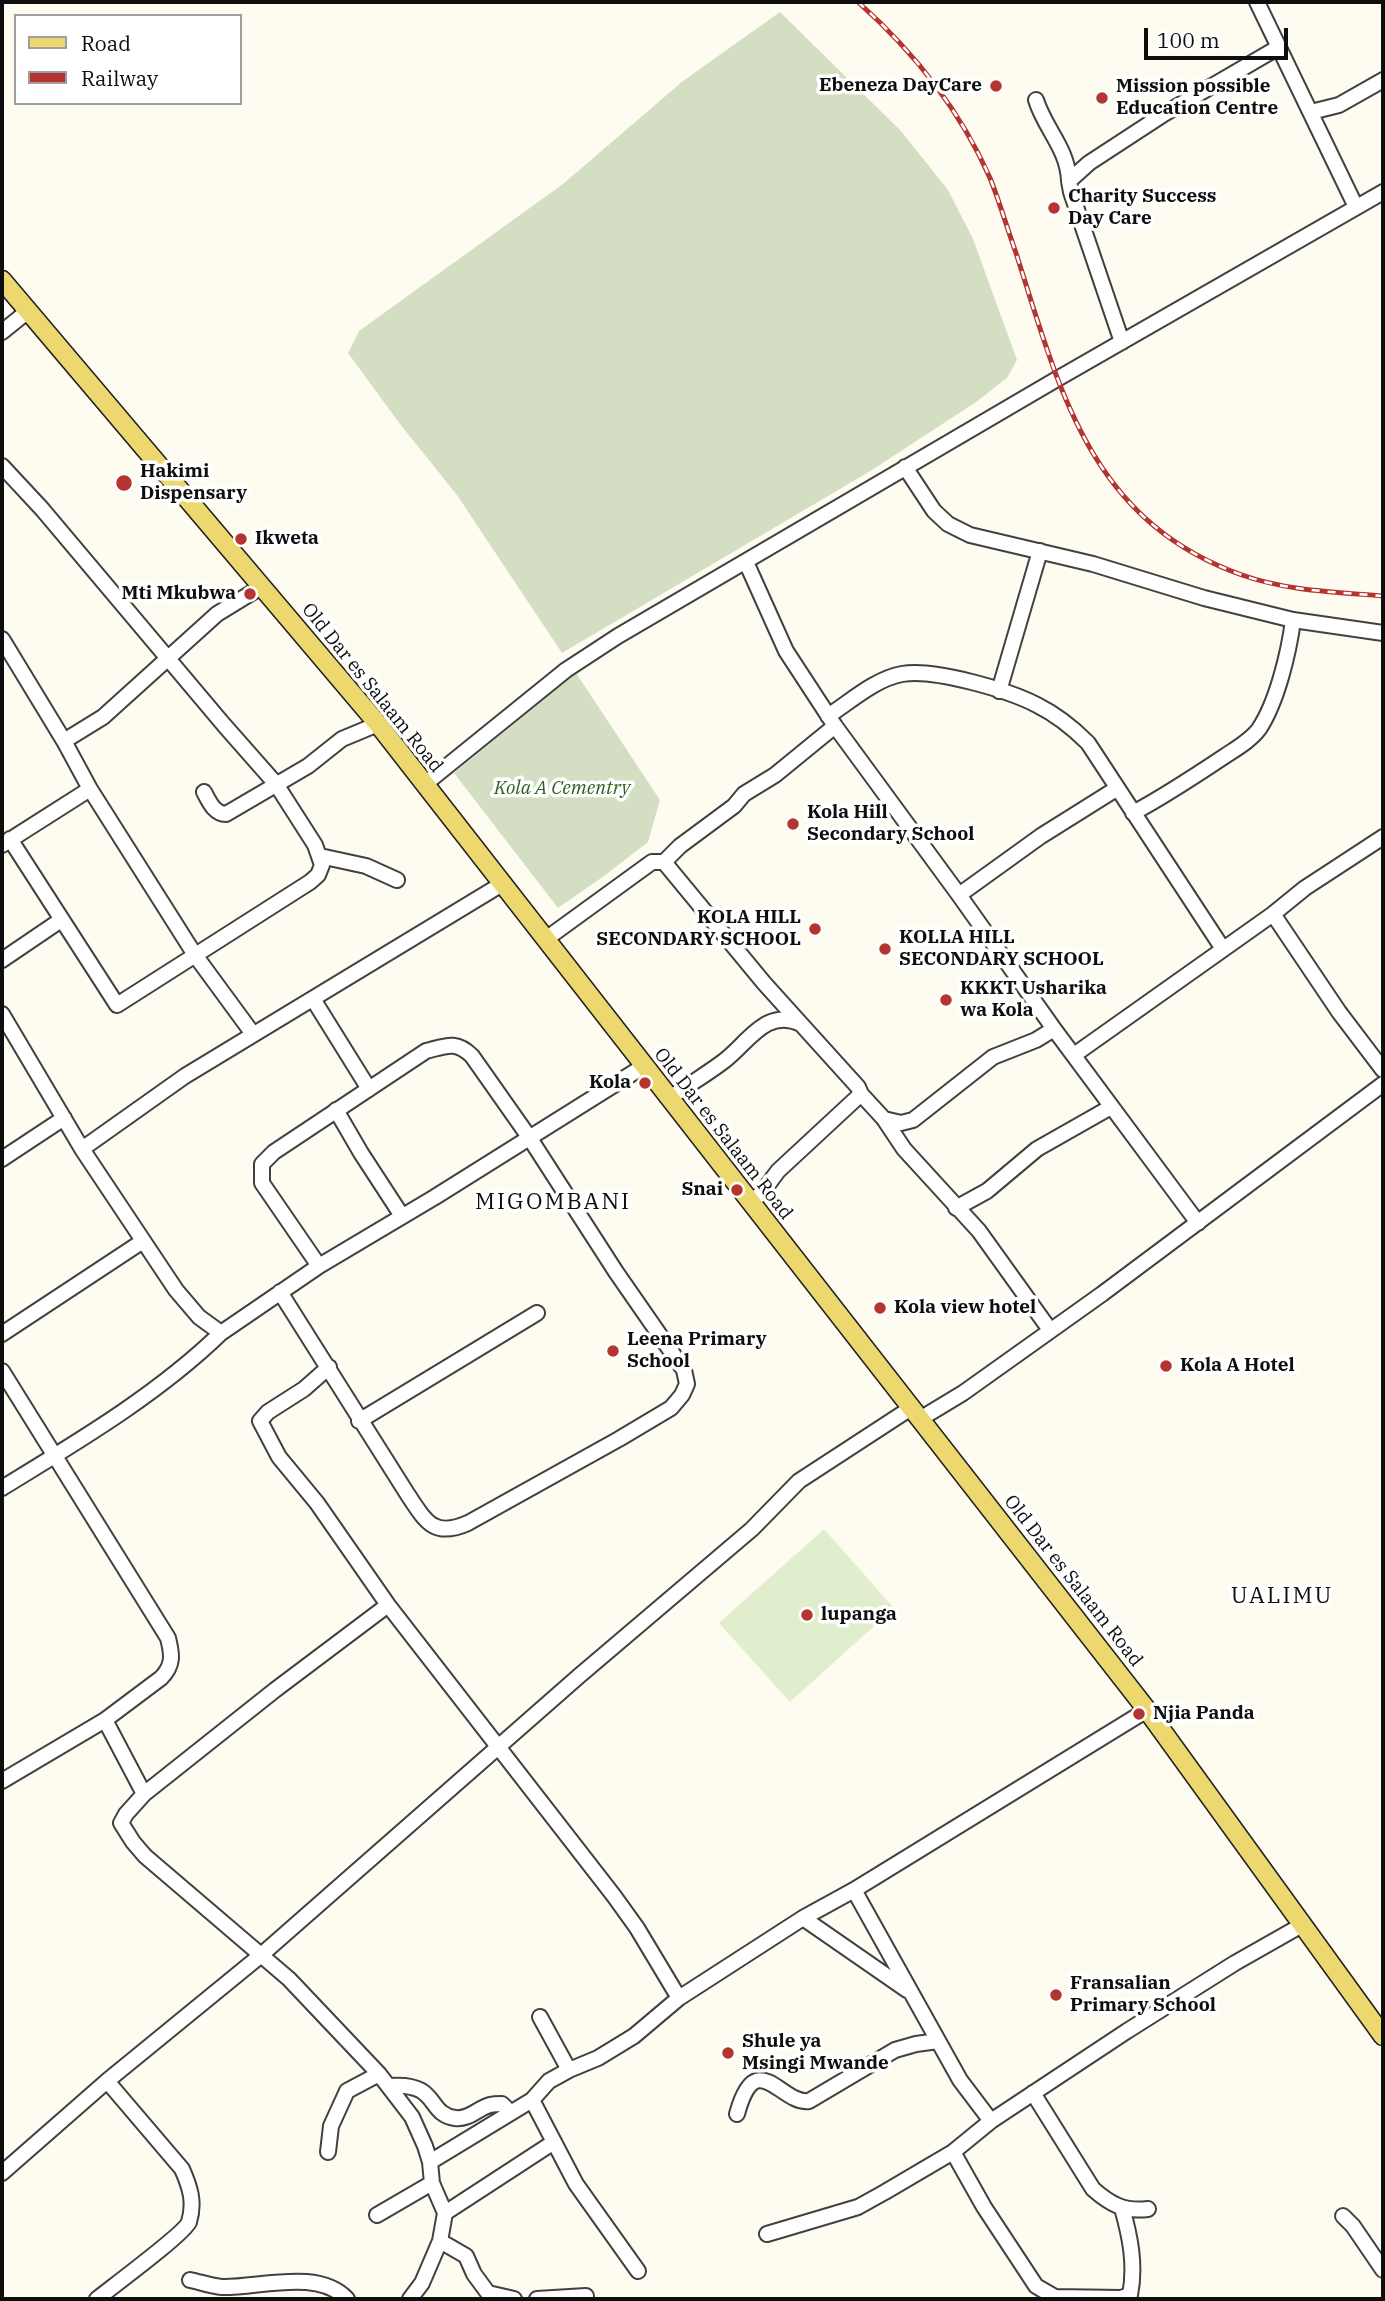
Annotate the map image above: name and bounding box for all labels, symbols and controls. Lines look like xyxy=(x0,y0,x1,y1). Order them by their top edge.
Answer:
legend xyxy=(14,14,242,105)
scale bar xyxy=(1147,14,1290,58)
text: 100 m xyxy=(1157,26,1220,54)
text: Road xyxy=(81,29,131,57)
text: Railway xyxy=(81,64,158,92)
place label: Ebeneza DayCare xyxy=(819,75,982,97)
place label: Mission possible Education Centre xyxy=(1116,76,1278,120)
marker: Ebeneza DayCare xyxy=(988,78,1004,94)
marker: Mission possible Education Centre xyxy=(1094,90,1110,106)
place label: Charity Success Day Care xyxy=(1068,186,1216,230)
marker: Charity Success Day Care xyxy=(1046,200,1062,216)
place label: Hakimi Dispensary xyxy=(140,461,247,505)
marker: Hakimi Dispensary xyxy=(114,473,134,493)
place label: Ikweta xyxy=(255,528,319,550)
marker: Ikweta xyxy=(233,531,249,547)
place label: Mti Mkubwa xyxy=(121,583,236,605)
marker: Mti Mkubwa xyxy=(242,586,258,602)
street label: Old Dar es Salaam Road xyxy=(297,599,447,777)
park label: Kola A Cementry xyxy=(494,778,630,800)
place label: Kola Hill Secondary School xyxy=(807,802,974,846)
marker: Kola Hill Secondary School xyxy=(785,816,801,832)
place label: KOLA HILL SECONDARY SCHOOL xyxy=(596,907,801,951)
marker: KOLA HILL SECONDARY SCHOOL xyxy=(807,921,823,937)
place label: KOLLA HILL SECONDARY SCHOOL xyxy=(899,927,1104,971)
marker: KOLLA HILL SECONDARY SCHOOL xyxy=(877,941,893,957)
place label: KKKT Usharika wa Kola xyxy=(960,978,1107,1022)
marker: KKKT Usharika wa Kola xyxy=(938,992,954,1008)
street label: Old Dar es Salaam Road xyxy=(649,1044,797,1224)
place label: Kola xyxy=(589,1072,631,1094)
marker: Kola xyxy=(637,1075,653,1091)
place label: Snai xyxy=(681,1179,723,1201)
marker: Snai xyxy=(729,1182,745,1198)
district label: MIGOMBANI xyxy=(476,1188,630,1216)
place label: Kola view hotel xyxy=(894,1297,1036,1319)
marker: Kola view hotel xyxy=(872,1300,888,1316)
place label: Leena Primary School xyxy=(627,1329,767,1373)
marker: Leena Primary School xyxy=(605,1343,621,1359)
place label: Kola A Hotel xyxy=(1180,1355,1295,1377)
marker: Kola A Hotel xyxy=(1158,1358,1174,1374)
street label: Old Dar es Salaam Road xyxy=(999,1491,1147,1671)
district label: UALIMU xyxy=(1231,1582,1333,1610)
place label: lupanga xyxy=(821,1604,897,1626)
marker: lupanga xyxy=(799,1607,815,1623)
place label: Njia Panda xyxy=(1153,1703,1255,1725)
marker: Njia Panda xyxy=(1131,1706,1147,1722)
place label: Fransalian Primary School xyxy=(1070,1973,1216,2017)
marker: Fransalian Primary School xyxy=(1048,1987,1064,2003)
place label: Shule ya Msingi Mwande xyxy=(742,2031,889,2075)
marker: Shule ya Msingi Mwande xyxy=(720,2045,736,2061)

